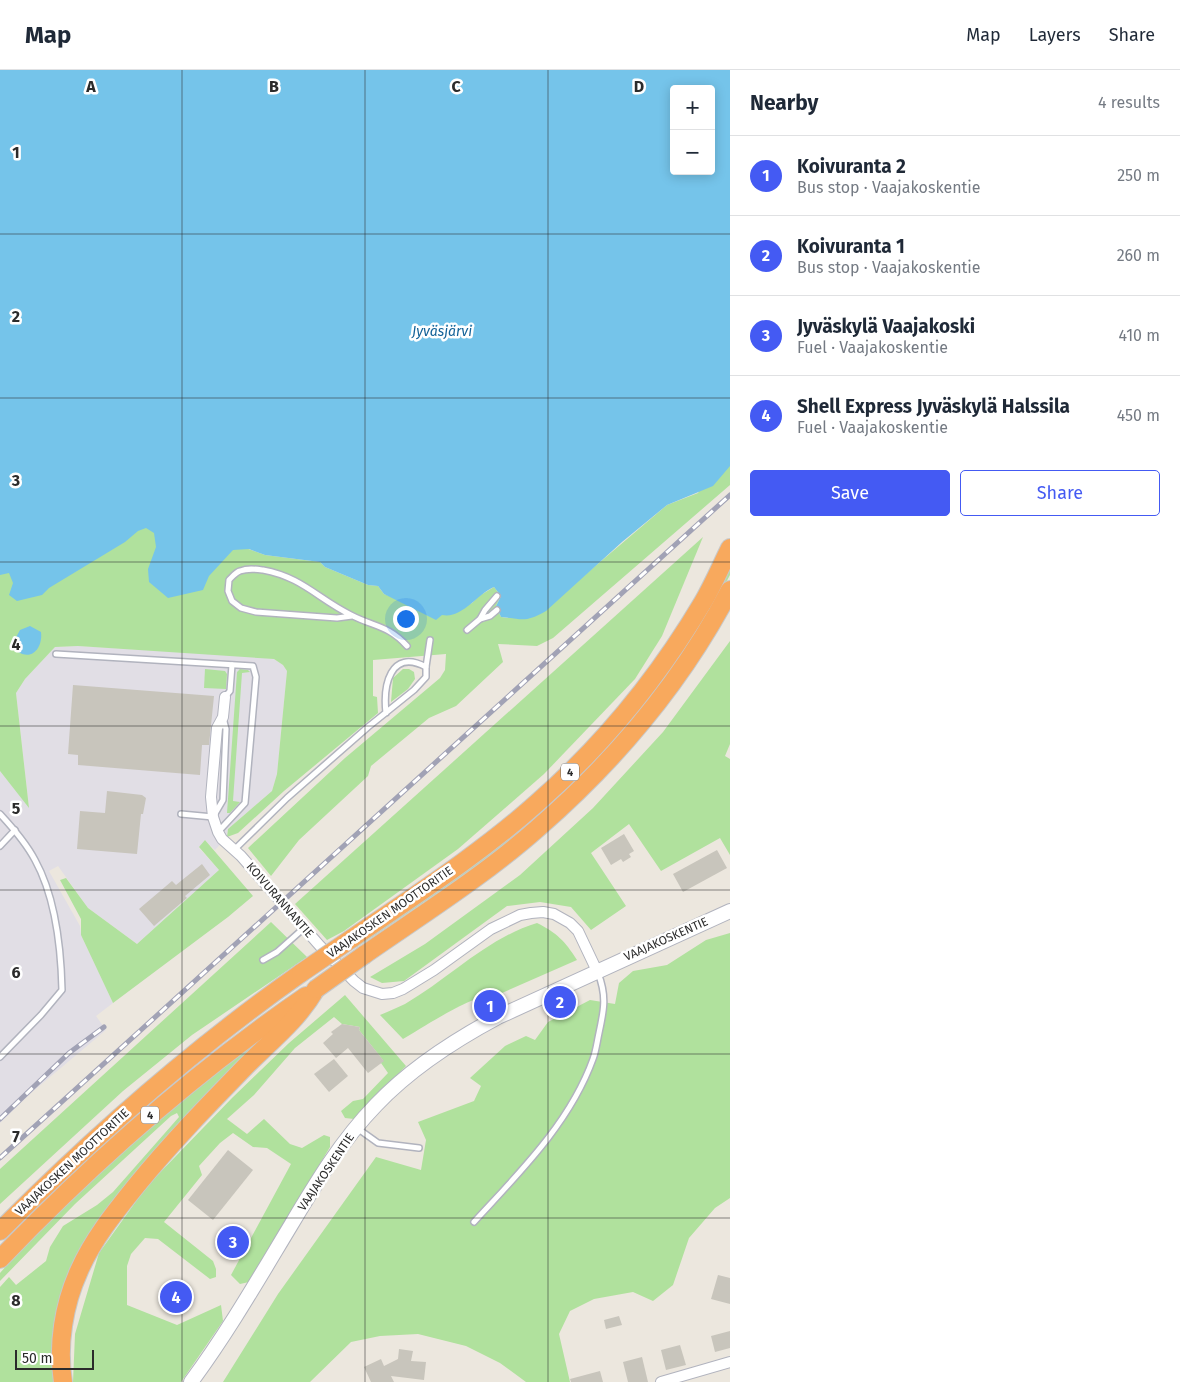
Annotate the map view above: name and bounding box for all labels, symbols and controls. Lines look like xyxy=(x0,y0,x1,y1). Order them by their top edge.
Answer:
text: Map xyxy=(25,21,71,49)
text: Map xyxy=(966,24,1001,46)
text: Layers xyxy=(1029,24,1081,46)
text: Share xyxy=(1109,24,1155,46)
text: A xyxy=(85,77,96,96)
text: B xyxy=(269,77,279,96)
text: C xyxy=(451,77,461,96)
text: D xyxy=(634,77,644,96)
map controls xyxy=(670,85,715,175)
button: + xyxy=(670,85,715,130)
text: Nearby xyxy=(750,90,818,116)
text: 4 results xyxy=(1098,93,1160,112)
button: − xyxy=(670,130,715,175)
text: 1 xyxy=(12,143,20,162)
text: Koivuranta 2 xyxy=(797,155,906,178)
text: 1 xyxy=(762,166,770,185)
text: 250 m xyxy=(1117,166,1160,185)
text: Bus stop · Vaajakoskentie xyxy=(797,178,981,197)
text: Koivuranta 1 xyxy=(797,235,905,258)
text: 2 xyxy=(762,246,770,265)
text: 260 m xyxy=(1117,246,1160,265)
text: Bus stop · Vaajakoskentie xyxy=(797,258,981,277)
text: 2 xyxy=(12,307,20,326)
text: Jyväskylä Vaajakoski xyxy=(797,315,975,338)
water label: Jyväsjärvi xyxy=(411,323,472,340)
text: 3 xyxy=(762,326,770,345)
text: 410 m xyxy=(1119,326,1160,345)
text: Fuel · Vaajakoskentie xyxy=(797,338,948,357)
text: Shell Express Jyväskylä Halssila xyxy=(797,395,1070,418)
text: 4 xyxy=(761,406,771,425)
text: 450 m xyxy=(1117,406,1160,425)
text: Fuel · Vaajakoskentie xyxy=(797,418,948,437)
button: Save xyxy=(750,470,950,516)
button: Share xyxy=(960,470,1160,516)
text: 3 xyxy=(11,471,20,490)
your location xyxy=(393,606,419,632)
text: 4 xyxy=(11,635,21,654)
road number: 4 xyxy=(561,764,579,780)
text: 5 xyxy=(12,799,21,818)
street label: KOIVURANNANTIE xyxy=(244,860,316,940)
street label: VAAJAKOSKEN MOOTTORITIE xyxy=(325,863,455,961)
street label: VAAJAKOSKENTIE xyxy=(622,914,710,964)
text: 6 xyxy=(11,963,21,982)
pin: 2 xyxy=(544,983,576,1021)
pin: 1 xyxy=(474,987,506,1025)
street label: VAAJAKOSKEN MOOTTORITIE xyxy=(12,1106,132,1218)
road number: 4 xyxy=(141,1106,159,1124)
text: 7 xyxy=(12,1127,20,1146)
street label: VAAJAKOSKENTIE xyxy=(295,1131,357,1213)
pin: 3 xyxy=(217,1223,249,1261)
pin: 4 xyxy=(160,1278,192,1316)
text: 8 xyxy=(11,1291,21,1310)
scale bar xyxy=(15,1347,94,1370)
text: 50 m xyxy=(22,1350,53,1367)

